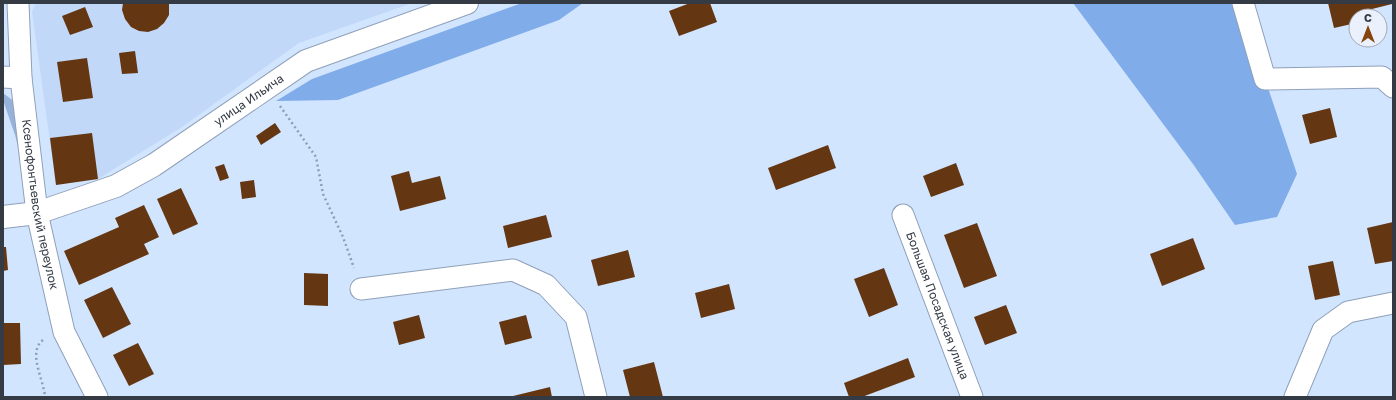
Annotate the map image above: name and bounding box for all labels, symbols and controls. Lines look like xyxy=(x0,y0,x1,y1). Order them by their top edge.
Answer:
north arrow xyxy=(1348,8,1388,48)
text: С xyxy=(1364,11,1372,24)
street label: улица Ильича xyxy=(211,71,286,129)
street label: Ксенофонтьевский переулок xyxy=(19,118,62,291)
street label: Большая Посадская улица xyxy=(903,230,973,381)

